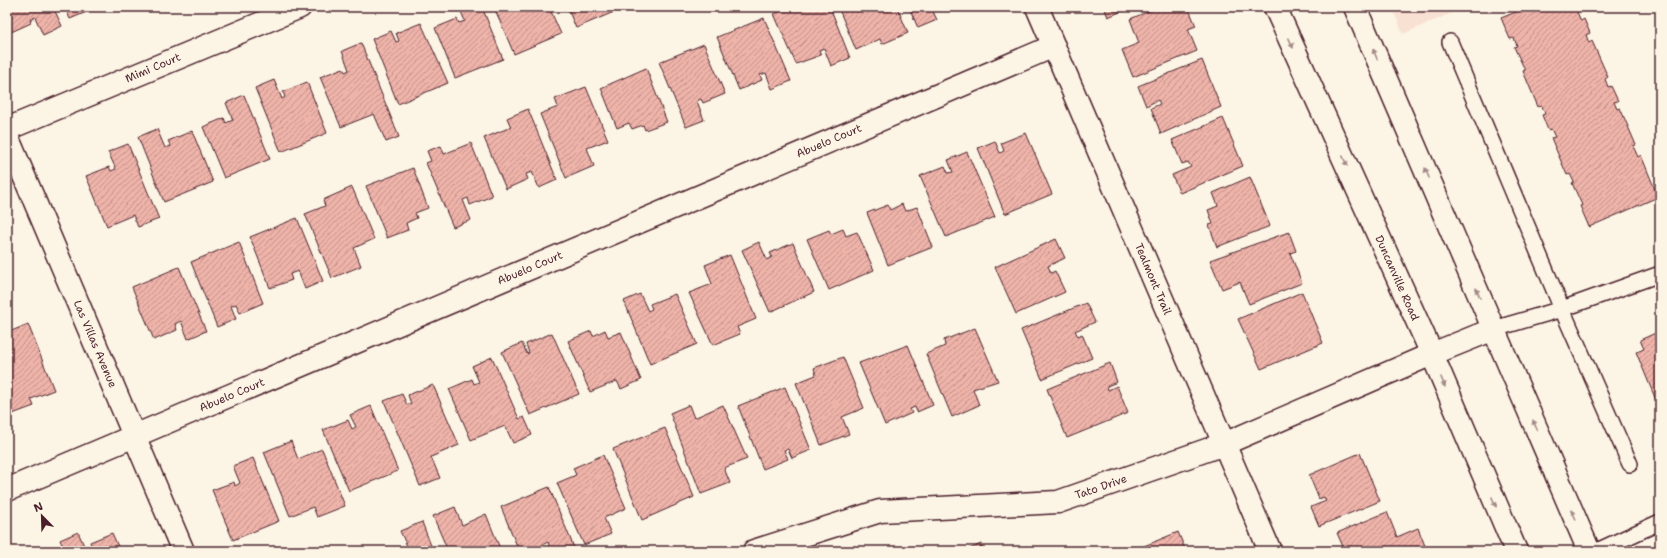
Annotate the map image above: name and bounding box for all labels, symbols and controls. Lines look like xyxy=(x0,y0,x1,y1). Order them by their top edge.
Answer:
one-way arrow xyxy=(1289,37,1295,49)
one-way arrow xyxy=(1372,48,1379,60)
street label: Mimi Court xyxy=(123,50,183,86)
street label: Abuelo Court xyxy=(794,120,864,161)
one-way arrow xyxy=(1342,156,1348,167)
one-way arrow xyxy=(1424,168,1430,179)
street label: Duncanville Road xyxy=(1371,233,1423,323)
street label: Tealmont Trail xyxy=(1131,241,1175,318)
street label: Abuelo Court xyxy=(495,247,565,288)
one-way arrow xyxy=(1475,286,1481,298)
street label: Las Villas Avenue xyxy=(70,298,120,390)
street label: Abuelo Court xyxy=(197,374,267,415)
one-way arrow xyxy=(1441,377,1447,389)
one-way arrow xyxy=(1532,420,1538,431)
street label: Tato Drive xyxy=(1073,471,1129,503)
north arrow xyxy=(22,496,62,536)
one-way arrow xyxy=(1492,496,1498,508)
text: N xyxy=(31,499,45,516)
one-way arrow xyxy=(1570,509,1576,521)

